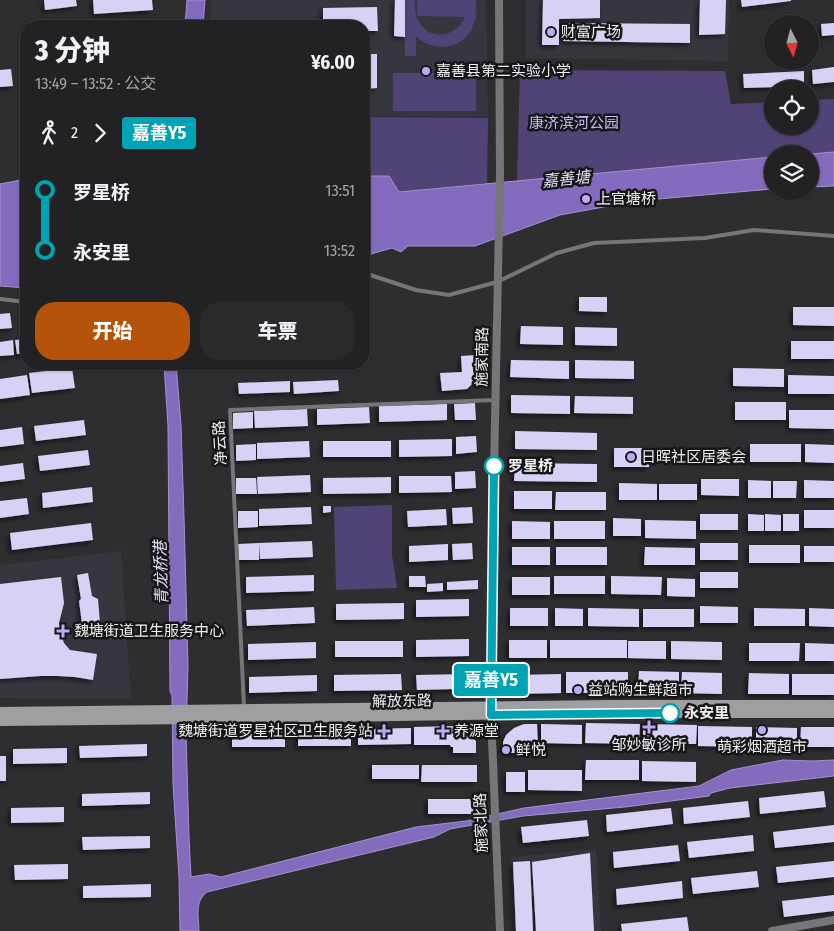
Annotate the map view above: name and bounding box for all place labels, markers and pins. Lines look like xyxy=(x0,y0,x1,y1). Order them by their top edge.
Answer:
place label: 财富广场 xyxy=(561,23,621,41)
marker: 财富广场 xyxy=(545,26,557,38)
place label: 嘉善县第二实验小学 xyxy=(436,62,571,80)
marker: 嘉善县第二实验小学 xyxy=(420,65,432,77)
place label: 上官塘桥 xyxy=(596,190,656,208)
marker: 上官塘桥 xyxy=(580,193,592,205)
place label: 日晖社区居委会 xyxy=(641,448,746,466)
marker: 日晖社区居委会 xyxy=(625,451,637,463)
marker: 罗星桥 xyxy=(484,456,504,476)
place label: 罗星桥 xyxy=(508,457,553,475)
place label: 魏塘街道卫生服务中心 xyxy=(74,622,224,640)
marker: 魏塘街道卫生服务中心 xyxy=(56,624,70,638)
place label: 益站购生鲜超市 xyxy=(588,681,693,699)
marker: 益站购生鲜超市 xyxy=(572,684,584,696)
marker: 永安里 xyxy=(660,703,680,723)
place label: 永安里 xyxy=(684,704,729,722)
marker: 邹妙敏诊所 xyxy=(642,720,656,734)
place label: 魏塘街道罗星社区卫生服务站 xyxy=(178,722,373,740)
place label: 养源堂 xyxy=(454,722,499,740)
marker: 魏塘街道罗星社区卫生服务站 xyxy=(377,724,391,738)
marker: 养源堂 xyxy=(436,724,450,738)
marker: 萌彩烟酒超市 xyxy=(756,724,768,736)
place label: 邹妙敏诊所 xyxy=(611,736,687,754)
place label: 萌彩烟酒超市 xyxy=(717,738,807,756)
place label: 鲜悦 xyxy=(516,741,546,759)
marker: 鲜悦 xyxy=(500,744,512,756)

